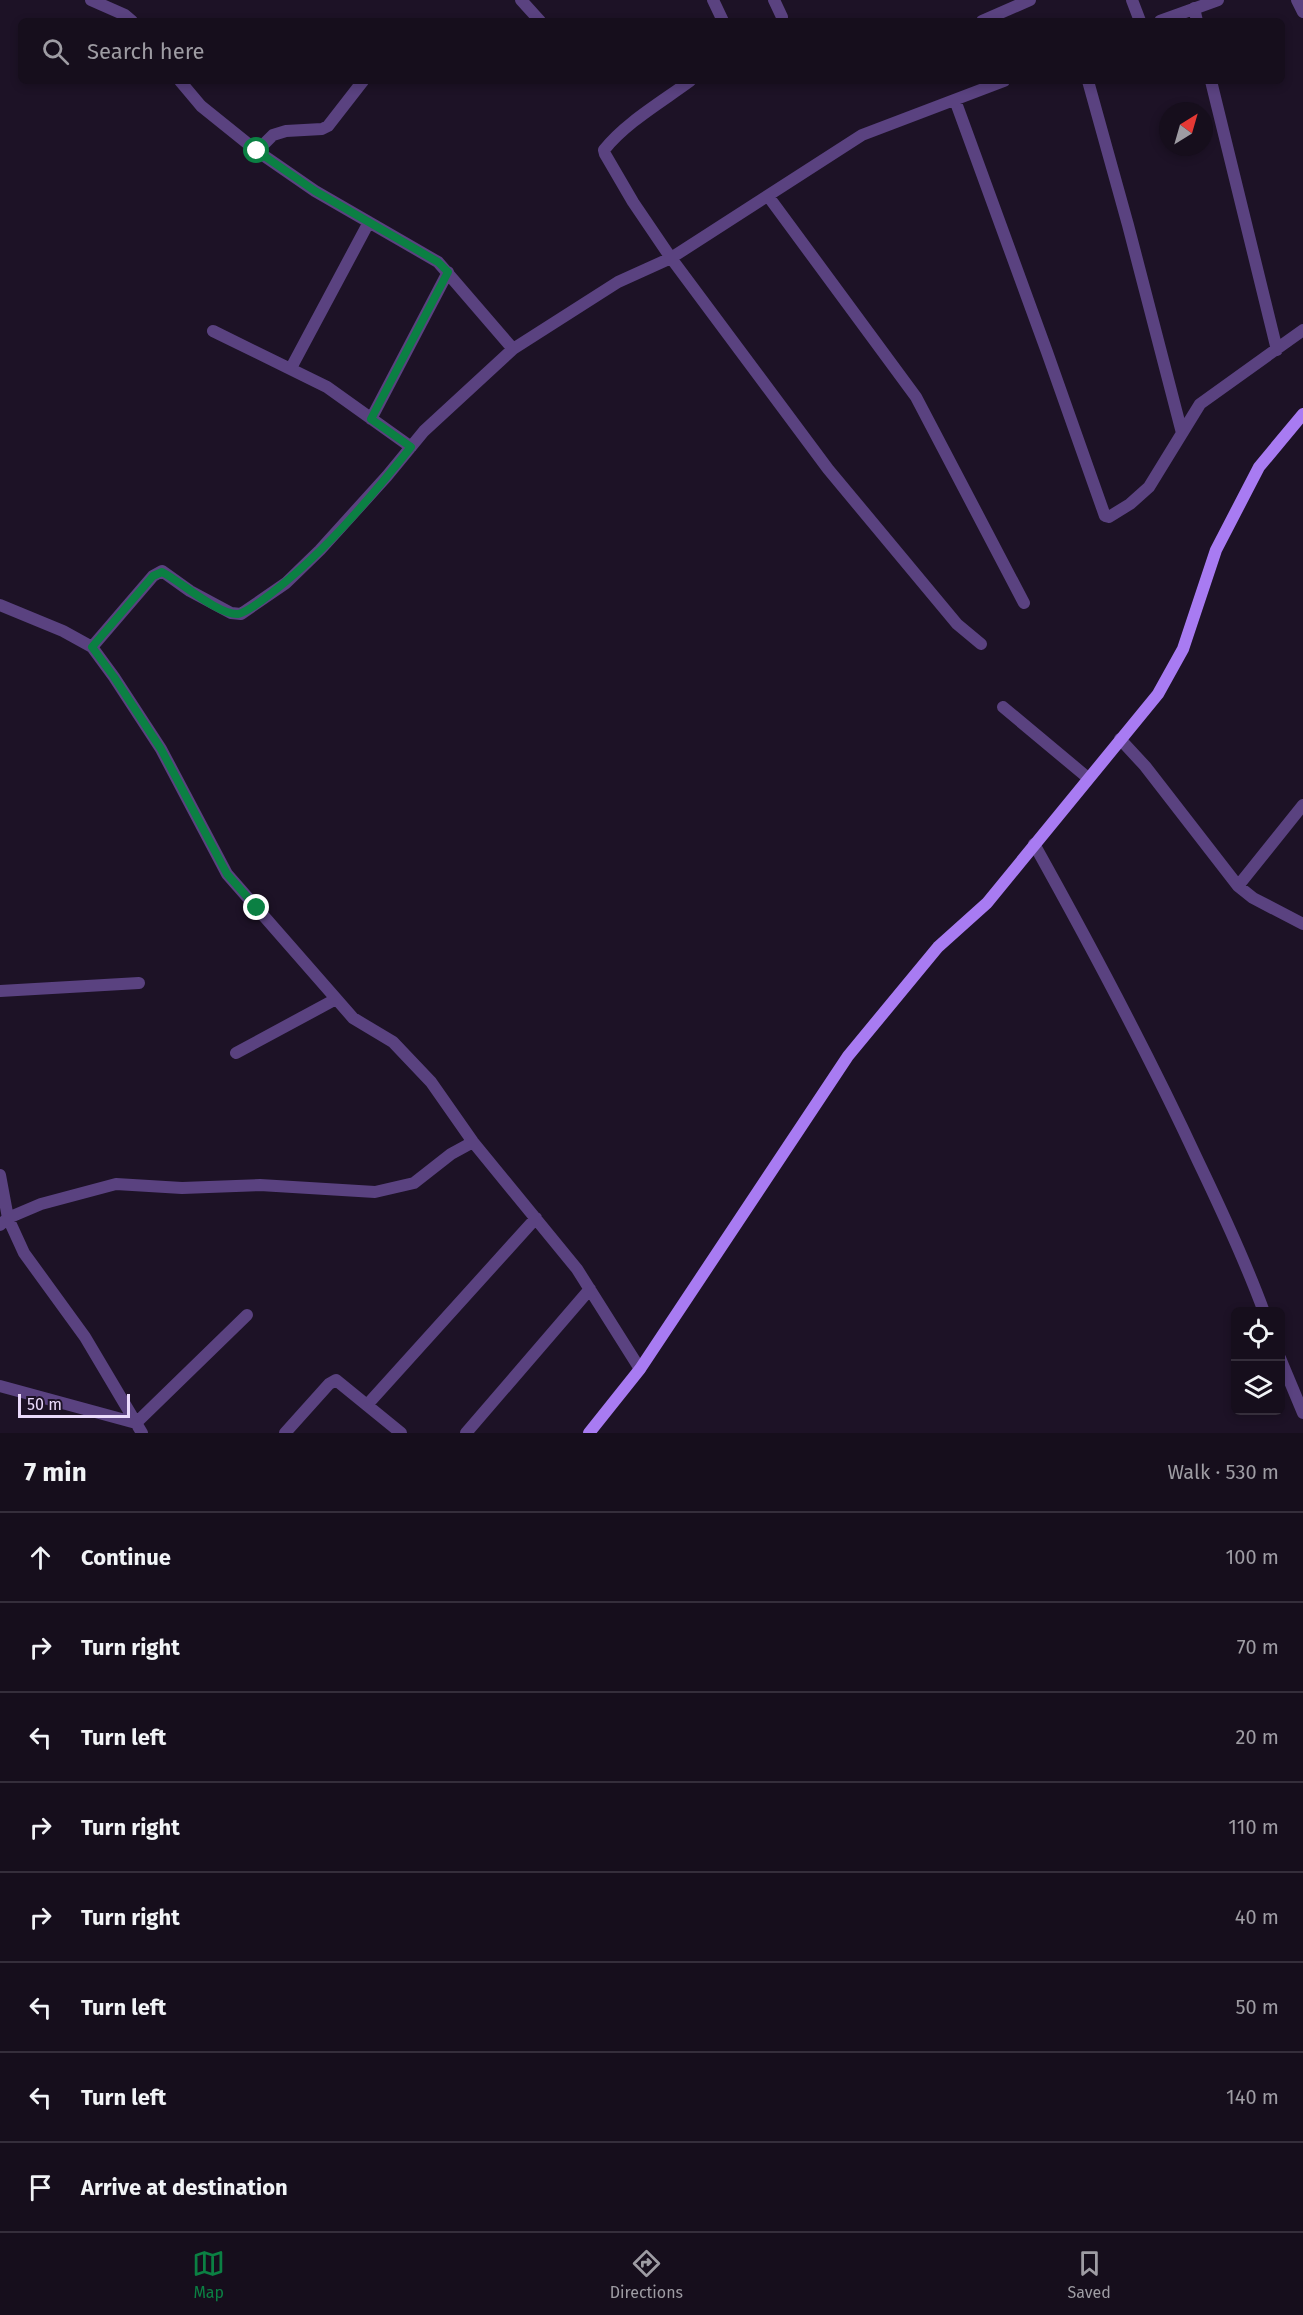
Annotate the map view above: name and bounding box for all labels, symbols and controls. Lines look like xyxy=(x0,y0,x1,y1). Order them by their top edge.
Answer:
search box xyxy=(18,18,1285,84)
icon: search xyxy=(39,35,72,68)
text: Search here xyxy=(87,38,205,65)
north arrow xyxy=(1159,102,1213,156)
route start xyxy=(243,137,269,163)
route end xyxy=(243,894,269,920)
map controls xyxy=(1231,1307,1285,1415)
button: locate xyxy=(1231,1307,1285,1361)
button: layers xyxy=(1231,1361,1285,1415)
scale bar xyxy=(18,1391,130,1418)
text: 50 m xyxy=(27,1395,62,1414)
text: 7 min xyxy=(24,1457,87,1488)
text: Walk · 530 m xyxy=(1167,1460,1279,1484)
icon: ahead xyxy=(24,1541,57,1574)
text: Continue xyxy=(81,1544,171,1571)
text: 100 m xyxy=(1226,1545,1279,1569)
icon: right xyxy=(24,1631,57,1664)
text: Turn right xyxy=(81,1634,180,1661)
text: 70 m xyxy=(1237,1635,1279,1659)
icon: left xyxy=(24,1721,57,1754)
text: Turn left xyxy=(81,1724,166,1751)
text: 20 m xyxy=(1236,1725,1279,1749)
icon: right xyxy=(24,1811,57,1844)
text: Turn right xyxy=(81,1814,180,1841)
text: 110 m xyxy=(1228,1815,1279,1839)
icon: right xyxy=(24,1901,57,1934)
text: Turn right xyxy=(81,1904,180,1931)
text: 40 m xyxy=(1235,1905,1279,1929)
icon: left xyxy=(24,1991,57,2024)
text: Turn left xyxy=(81,1994,166,2021)
text: 50 m xyxy=(1235,1995,1279,2019)
icon: left xyxy=(24,2081,57,2114)
text: Turn left xyxy=(81,2084,166,2111)
text: 140 m xyxy=(1226,2085,1279,2109)
icon: arrive xyxy=(24,2171,57,2204)
text: Arrive at destination xyxy=(81,2174,288,2201)
tab: Map xyxy=(192,2247,225,2302)
tab: Directions xyxy=(610,2247,683,2302)
tab: Saved xyxy=(1067,2247,1111,2302)

